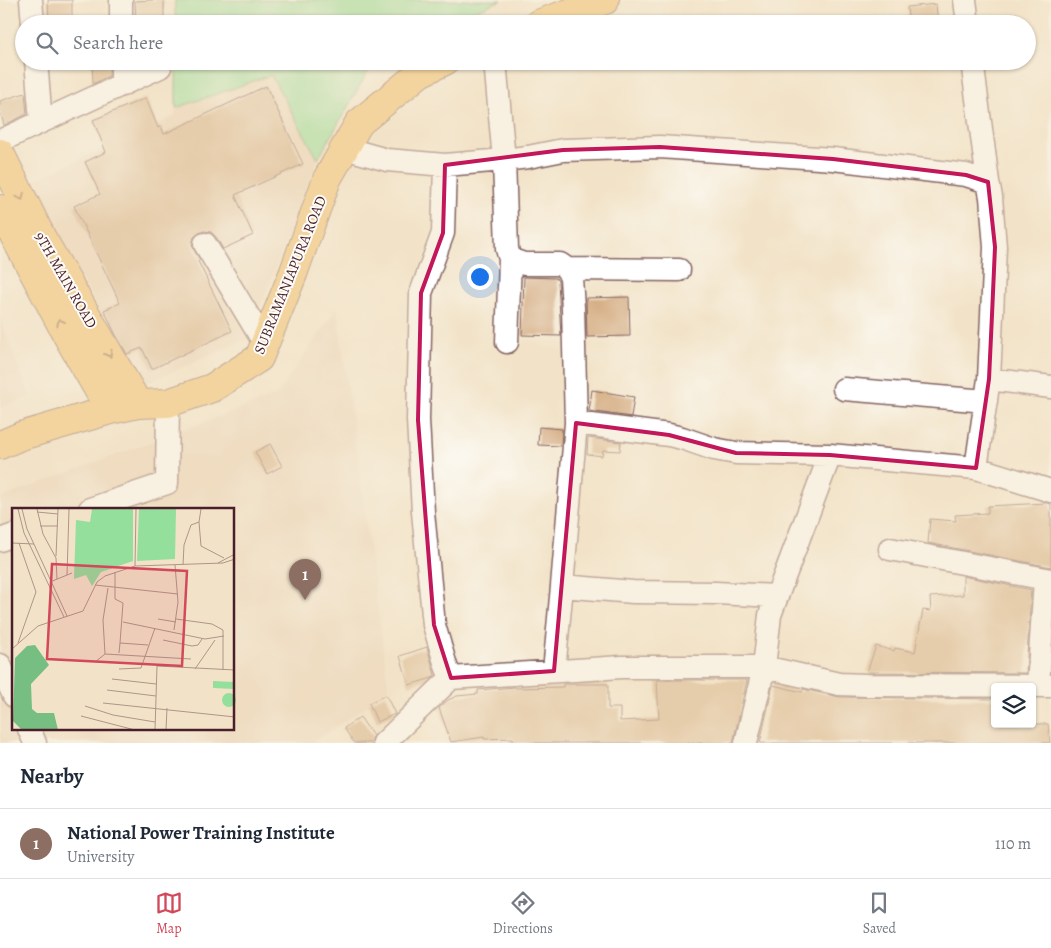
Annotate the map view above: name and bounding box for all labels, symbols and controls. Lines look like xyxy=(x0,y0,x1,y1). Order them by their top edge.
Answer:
search box xyxy=(15,15,1036,70)
icon: search xyxy=(33,29,61,57)
text: Search here xyxy=(73,30,163,56)
one-way arrow xyxy=(15,192,25,201)
street label: SUBRAMANIAPURA ROAD xyxy=(249,193,331,357)
street label: 9TH MAIN ROAD xyxy=(30,228,102,332)
your location xyxy=(467,264,493,290)
one-way arrow xyxy=(56,318,66,327)
one-way arrow xyxy=(102,349,112,358)
inset map xyxy=(12,508,235,730)
pin: 1 xyxy=(289,559,321,600)
map controls xyxy=(991,683,1036,728)
button: layers xyxy=(991,683,1036,728)
text: Nearby xyxy=(20,762,83,790)
text: National Power Training Institute xyxy=(67,820,335,846)
text: 1 xyxy=(33,833,39,855)
text: 110 m xyxy=(995,833,1031,855)
text: University xyxy=(67,846,134,868)
tab: Map xyxy=(155,889,183,938)
tab: Directions xyxy=(493,889,553,938)
tab: Saved xyxy=(863,889,896,938)

